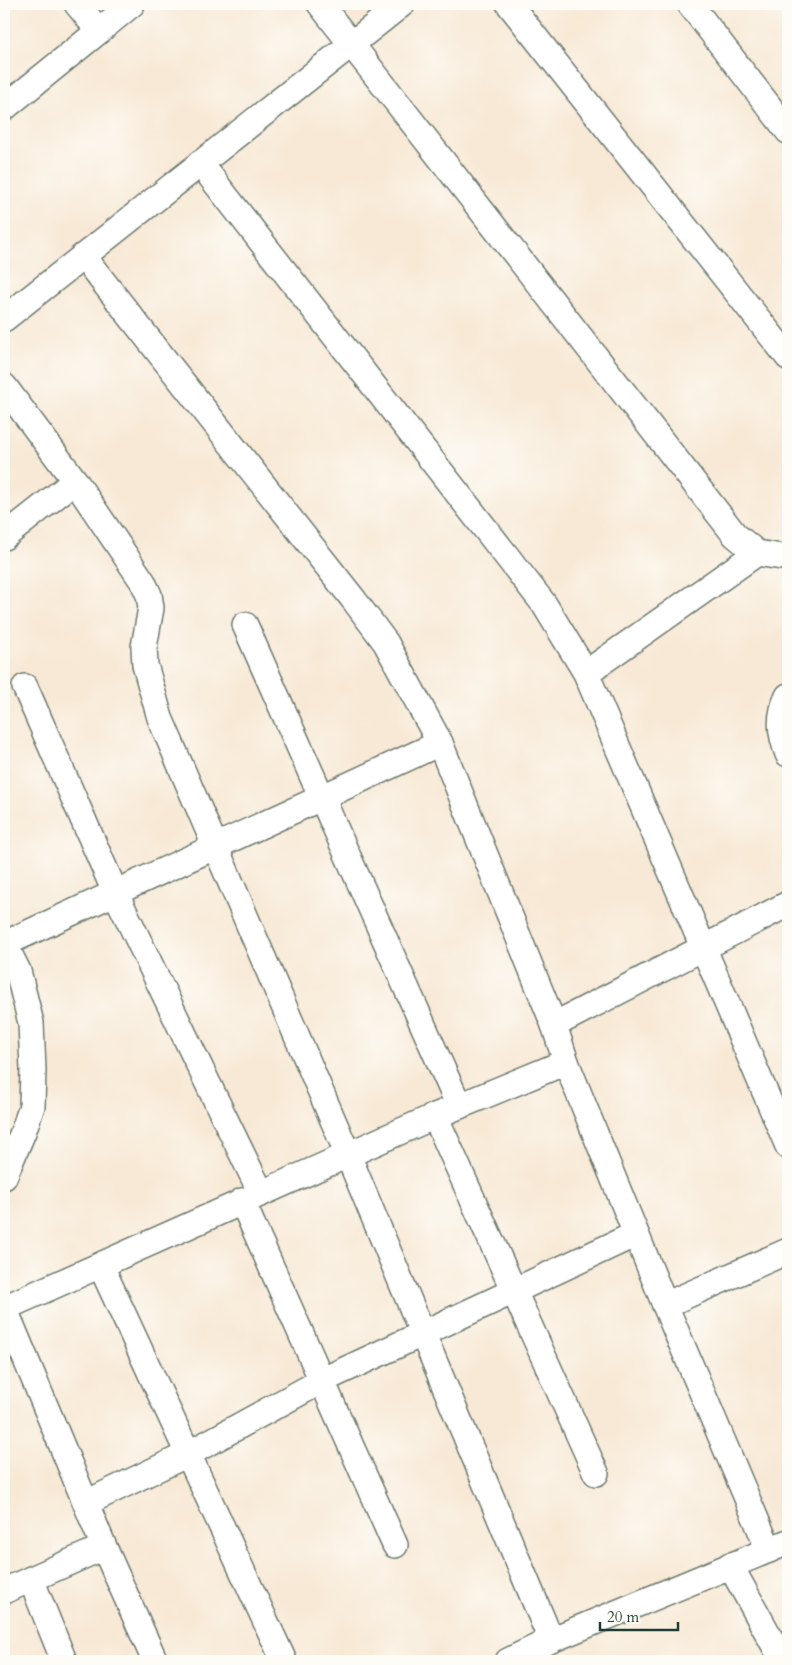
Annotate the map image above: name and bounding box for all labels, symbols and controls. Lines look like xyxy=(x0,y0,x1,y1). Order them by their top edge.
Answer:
scale bar xyxy=(600,1600,677,1632)
text: 20 m xyxy=(607,1607,639,1627)

